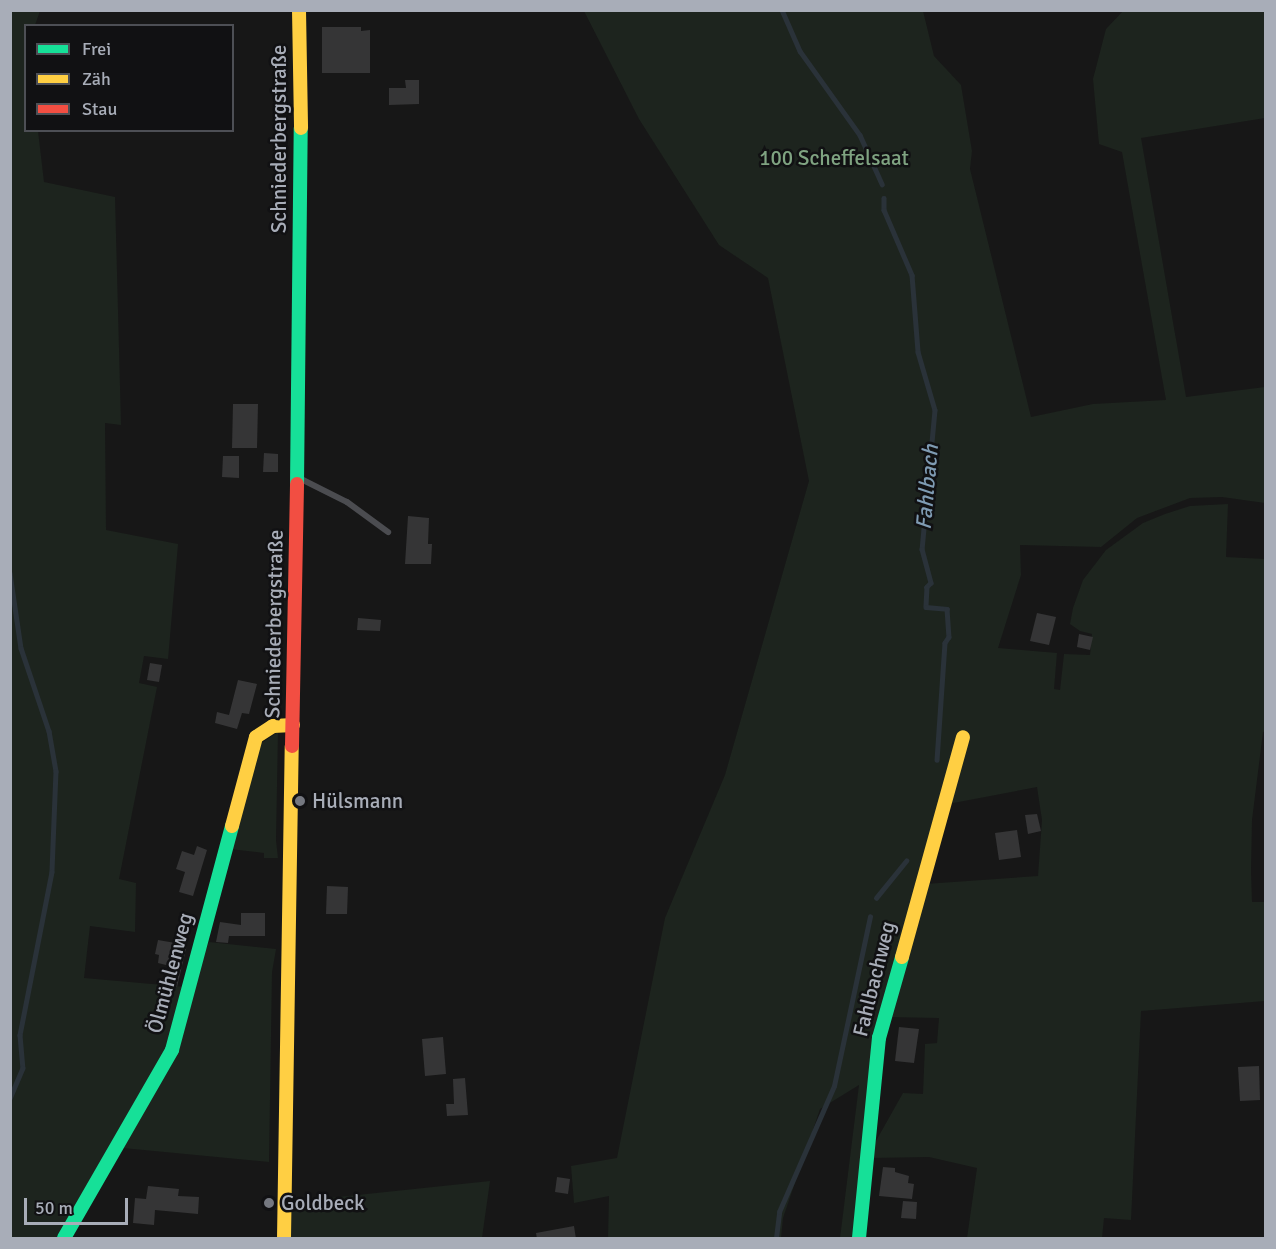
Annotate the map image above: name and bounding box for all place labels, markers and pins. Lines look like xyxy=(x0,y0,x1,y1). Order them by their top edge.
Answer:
place label: Hülsmann xyxy=(312,788,403,814)
marker: Hülsmann xyxy=(293,794,307,808)
place label: Goldbeck xyxy=(281,1190,365,1216)
marker: Goldbeck xyxy=(262,1196,276,1210)

